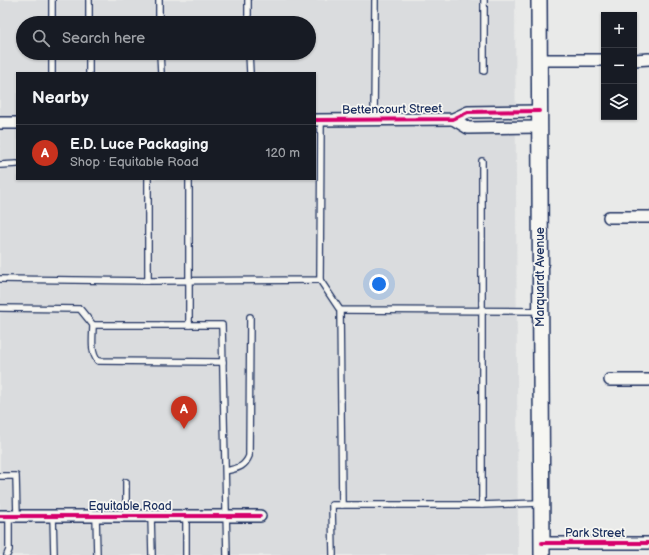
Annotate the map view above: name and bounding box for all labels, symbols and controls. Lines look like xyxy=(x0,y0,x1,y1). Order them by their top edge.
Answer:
map controls xyxy=(601,12,637,120)
button: + xyxy=(601,12,637,48)
search box xyxy=(16,16,316,60)
icon: search xyxy=(30,27,52,49)
text: Search here xyxy=(62,29,145,48)
button: − xyxy=(601,48,637,84)
button: layers xyxy=(601,84,637,120)
text: Nearby xyxy=(32,88,89,108)
street label: Bettencourt Street xyxy=(342,101,442,118)
text: E.D. Luce Packaging xyxy=(70,135,209,154)
text: A xyxy=(41,145,49,161)
text: 120 m xyxy=(265,145,300,161)
text: Shop · Equitable Road xyxy=(70,154,199,170)
street label: Marquardt Avenue xyxy=(533,227,548,327)
your location xyxy=(369,274,389,294)
pin: A xyxy=(171,396,197,429)
street label: Equitable Road xyxy=(88,499,172,514)
street label: Park Street xyxy=(565,526,625,541)

